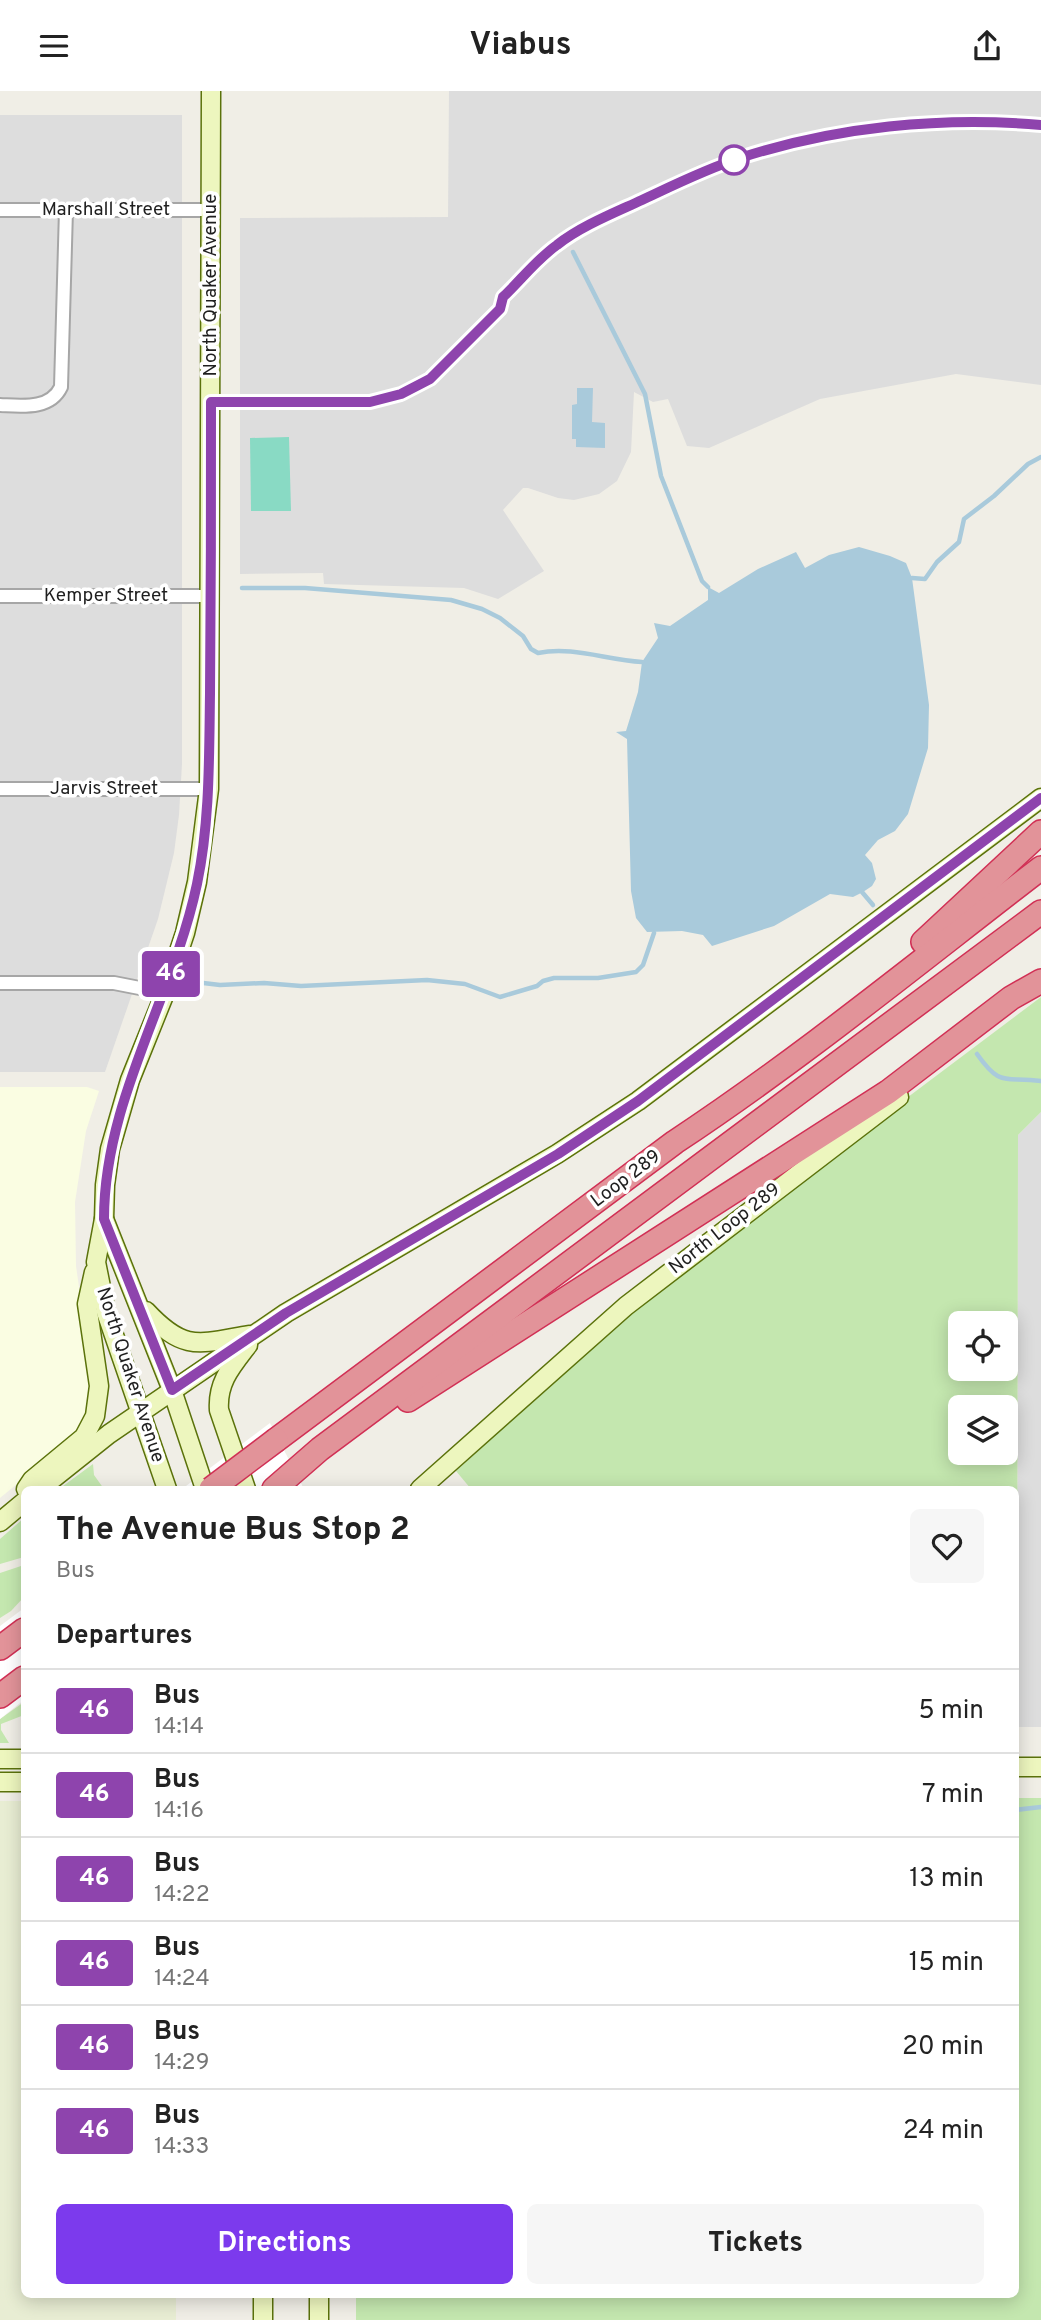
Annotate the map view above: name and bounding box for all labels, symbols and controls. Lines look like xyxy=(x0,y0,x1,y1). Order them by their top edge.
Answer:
text: Viabus xyxy=(470,26,571,66)
icon: menu xyxy=(35,27,73,65)
icon: share xyxy=(968,27,1006,65)
unlabelled marker xyxy=(719,145,749,175)
street label: North Quaker Avenue xyxy=(199,194,223,376)
street label: Marshall Street xyxy=(42,198,170,222)
street label: Kemper Street xyxy=(44,584,168,608)
street label: Jarvis Street xyxy=(50,777,158,801)
line badge: 46 xyxy=(140,951,202,997)
text: 46 xyxy=(156,959,186,989)
street label: Loop 289 xyxy=(586,1145,666,1213)
street label: North Loop 289 xyxy=(664,1178,786,1280)
street label: North Quaker Avenue xyxy=(90,1284,170,1466)
map controls xyxy=(948,1311,1018,1465)
button: locate xyxy=(948,1311,1018,1381)
button: layers xyxy=(948,1395,1018,1465)
button: heart xyxy=(910,1509,984,1583)
text: The Avenue Bus Stop 2 xyxy=(56,1510,410,1552)
text: Bus xyxy=(56,1557,95,1586)
text: Departures xyxy=(56,1620,193,1653)
text: Bus xyxy=(154,1680,200,1713)
text: 5 min xyxy=(918,1695,984,1728)
text: 46 xyxy=(79,1696,110,1726)
text: 14:14 xyxy=(154,1713,204,1742)
text: Bus xyxy=(154,1764,200,1797)
text: 7 min xyxy=(922,1779,984,1812)
text: 46 xyxy=(79,1780,110,1810)
text: 14:16 xyxy=(154,1797,204,1826)
text: Bus xyxy=(154,1848,200,1881)
text: 13 min xyxy=(909,1863,984,1896)
text: 46 xyxy=(79,1864,110,1894)
text: 14:22 xyxy=(154,1881,210,1910)
text: Bus xyxy=(154,1932,200,1965)
text: 15 min xyxy=(909,1947,984,1980)
text: 46 xyxy=(79,1948,110,1978)
text: 14:24 xyxy=(154,1965,210,1994)
text: Bus xyxy=(154,2016,200,2049)
text: 20 min xyxy=(902,2031,984,2064)
text: 46 xyxy=(79,2032,110,2062)
text: 14:29 xyxy=(154,2049,209,2078)
text: Bus xyxy=(154,2100,200,2133)
text: 24 min xyxy=(903,2115,984,2148)
text: 46 xyxy=(79,2116,110,2146)
text: 14:33 xyxy=(154,2133,209,2162)
button: Directions xyxy=(56,2204,513,2284)
button: Tickets xyxy=(527,2204,984,2284)

